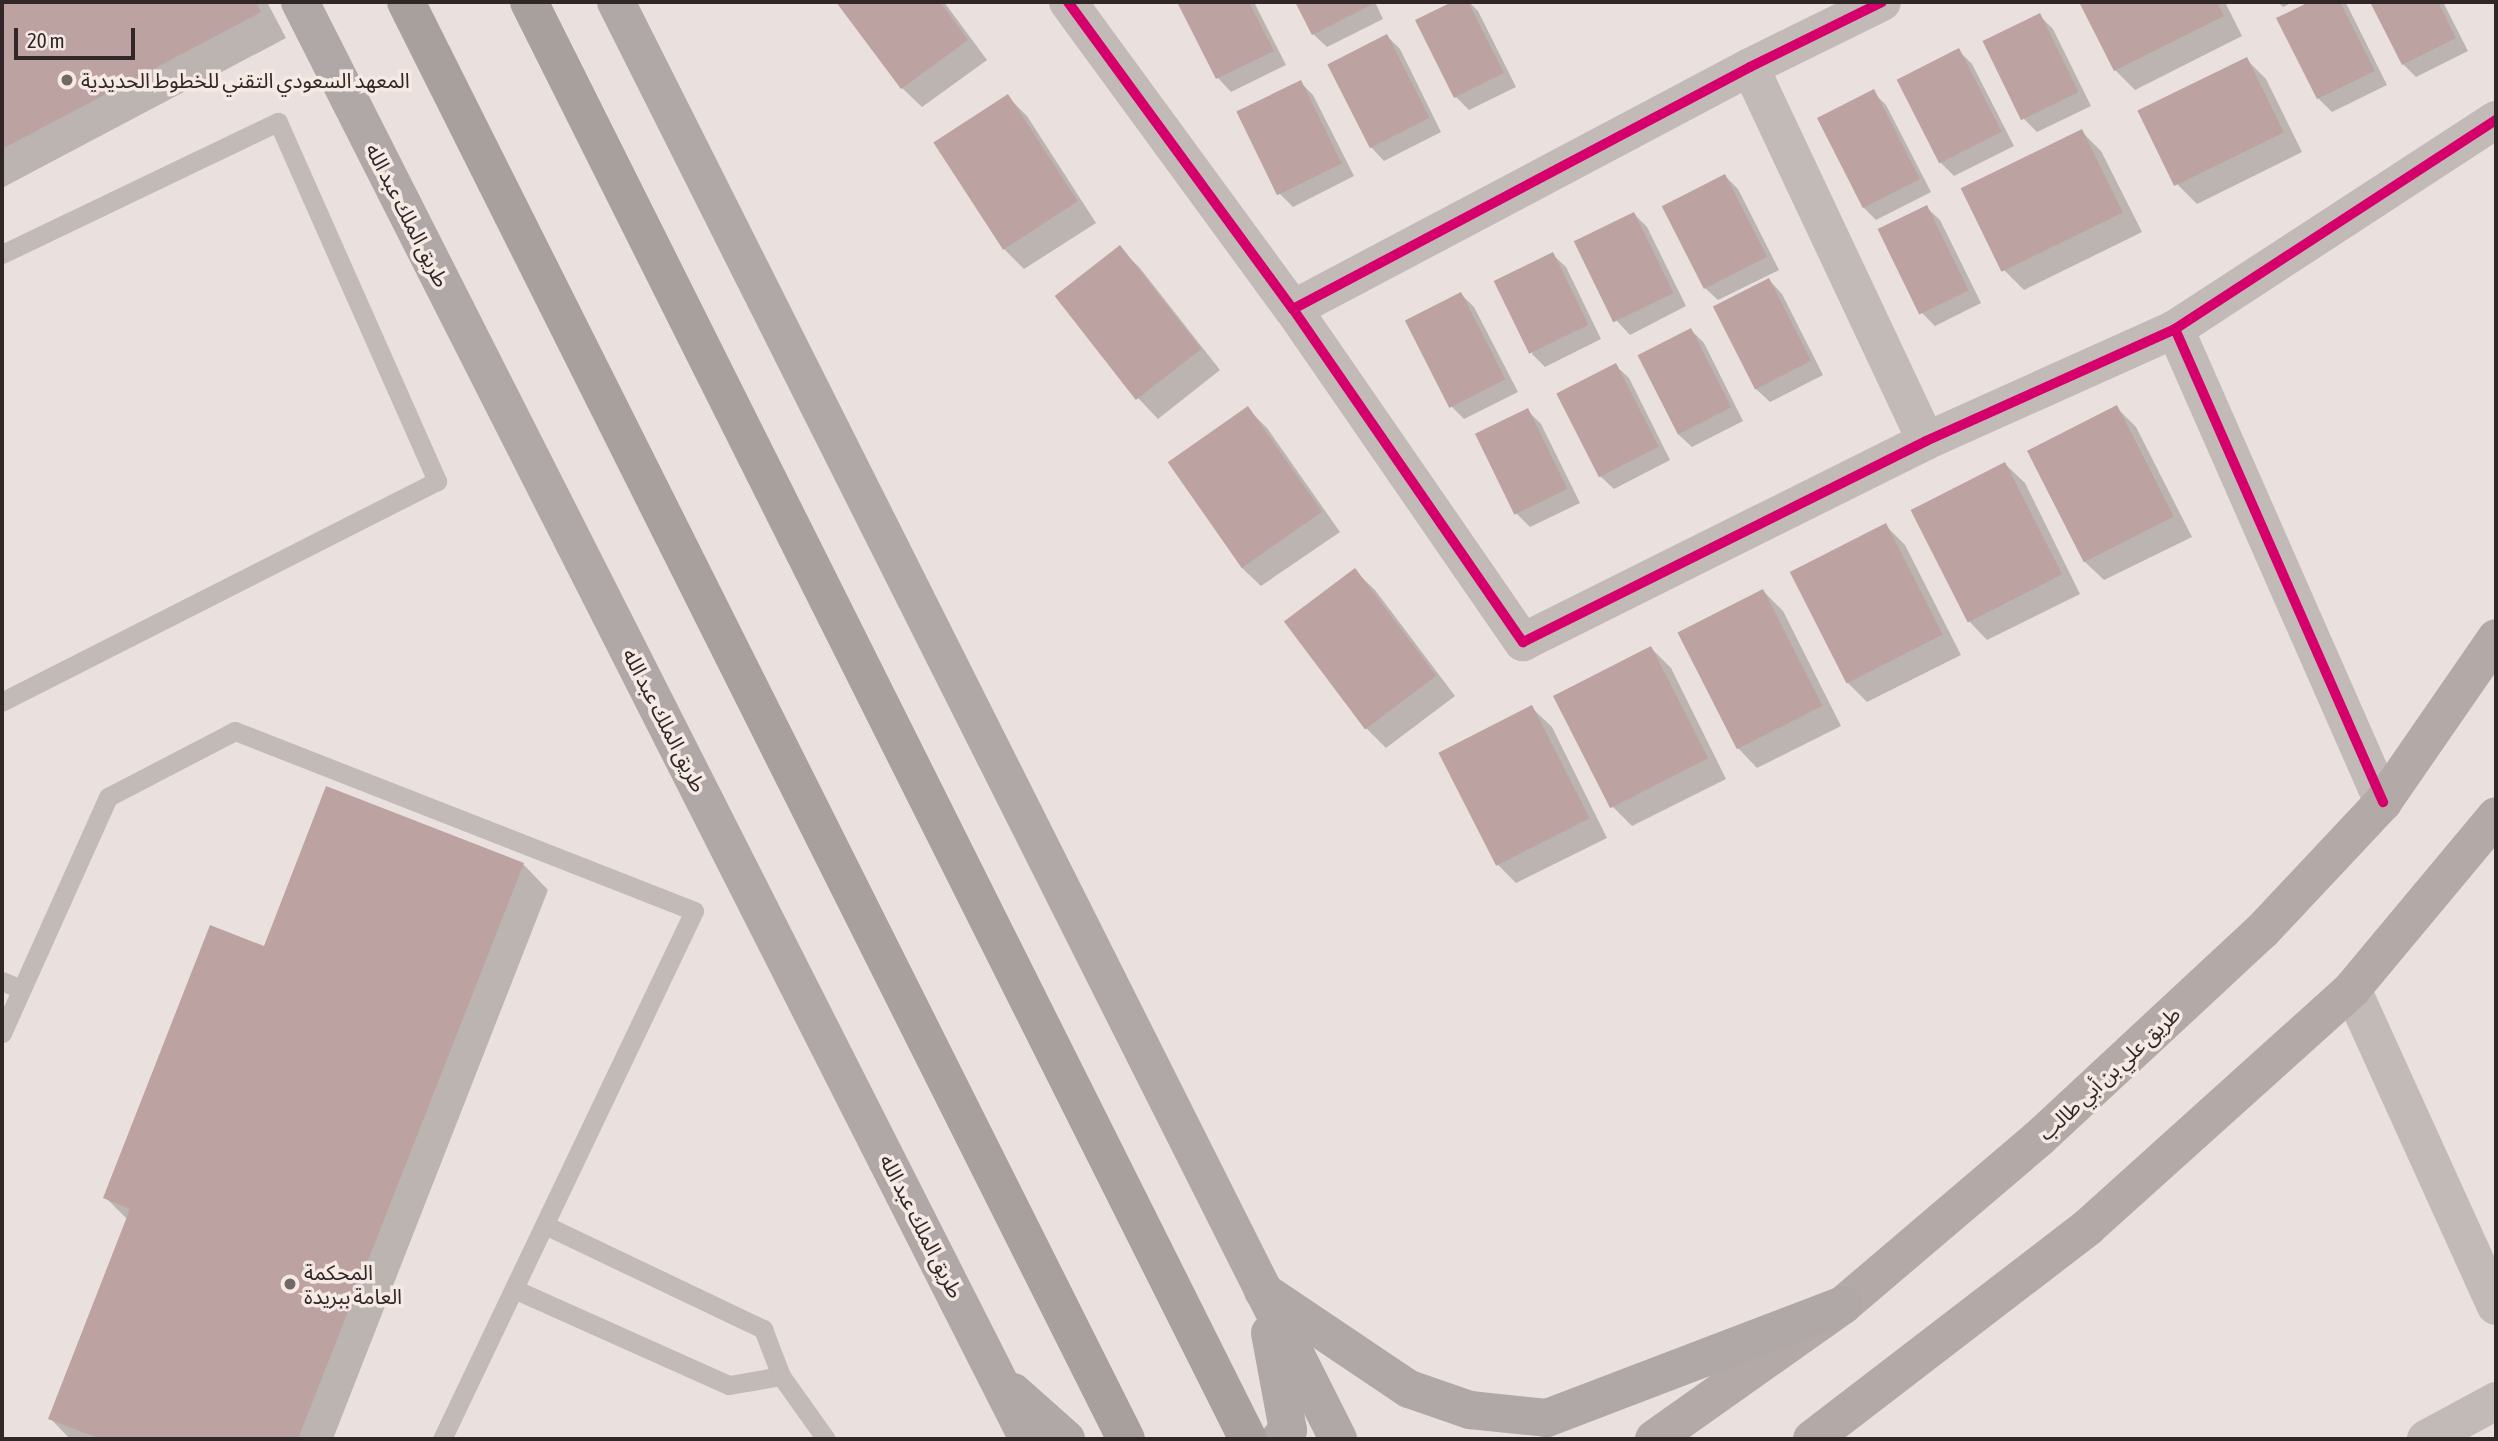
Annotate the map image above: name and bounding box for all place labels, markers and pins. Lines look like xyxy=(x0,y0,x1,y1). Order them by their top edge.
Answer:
place label: المعهد السعودي التقني للخطوط الحديدية xyxy=(81,67,410,93)
marker: المعهد السعودي التقني للخطوط الحديدية xyxy=(59,72,75,88)
place label: المحكمة العامة ببريدة xyxy=(304,1259,402,1309)
marker: المحكمة العامة ببريدة xyxy=(282,1276,298,1292)

